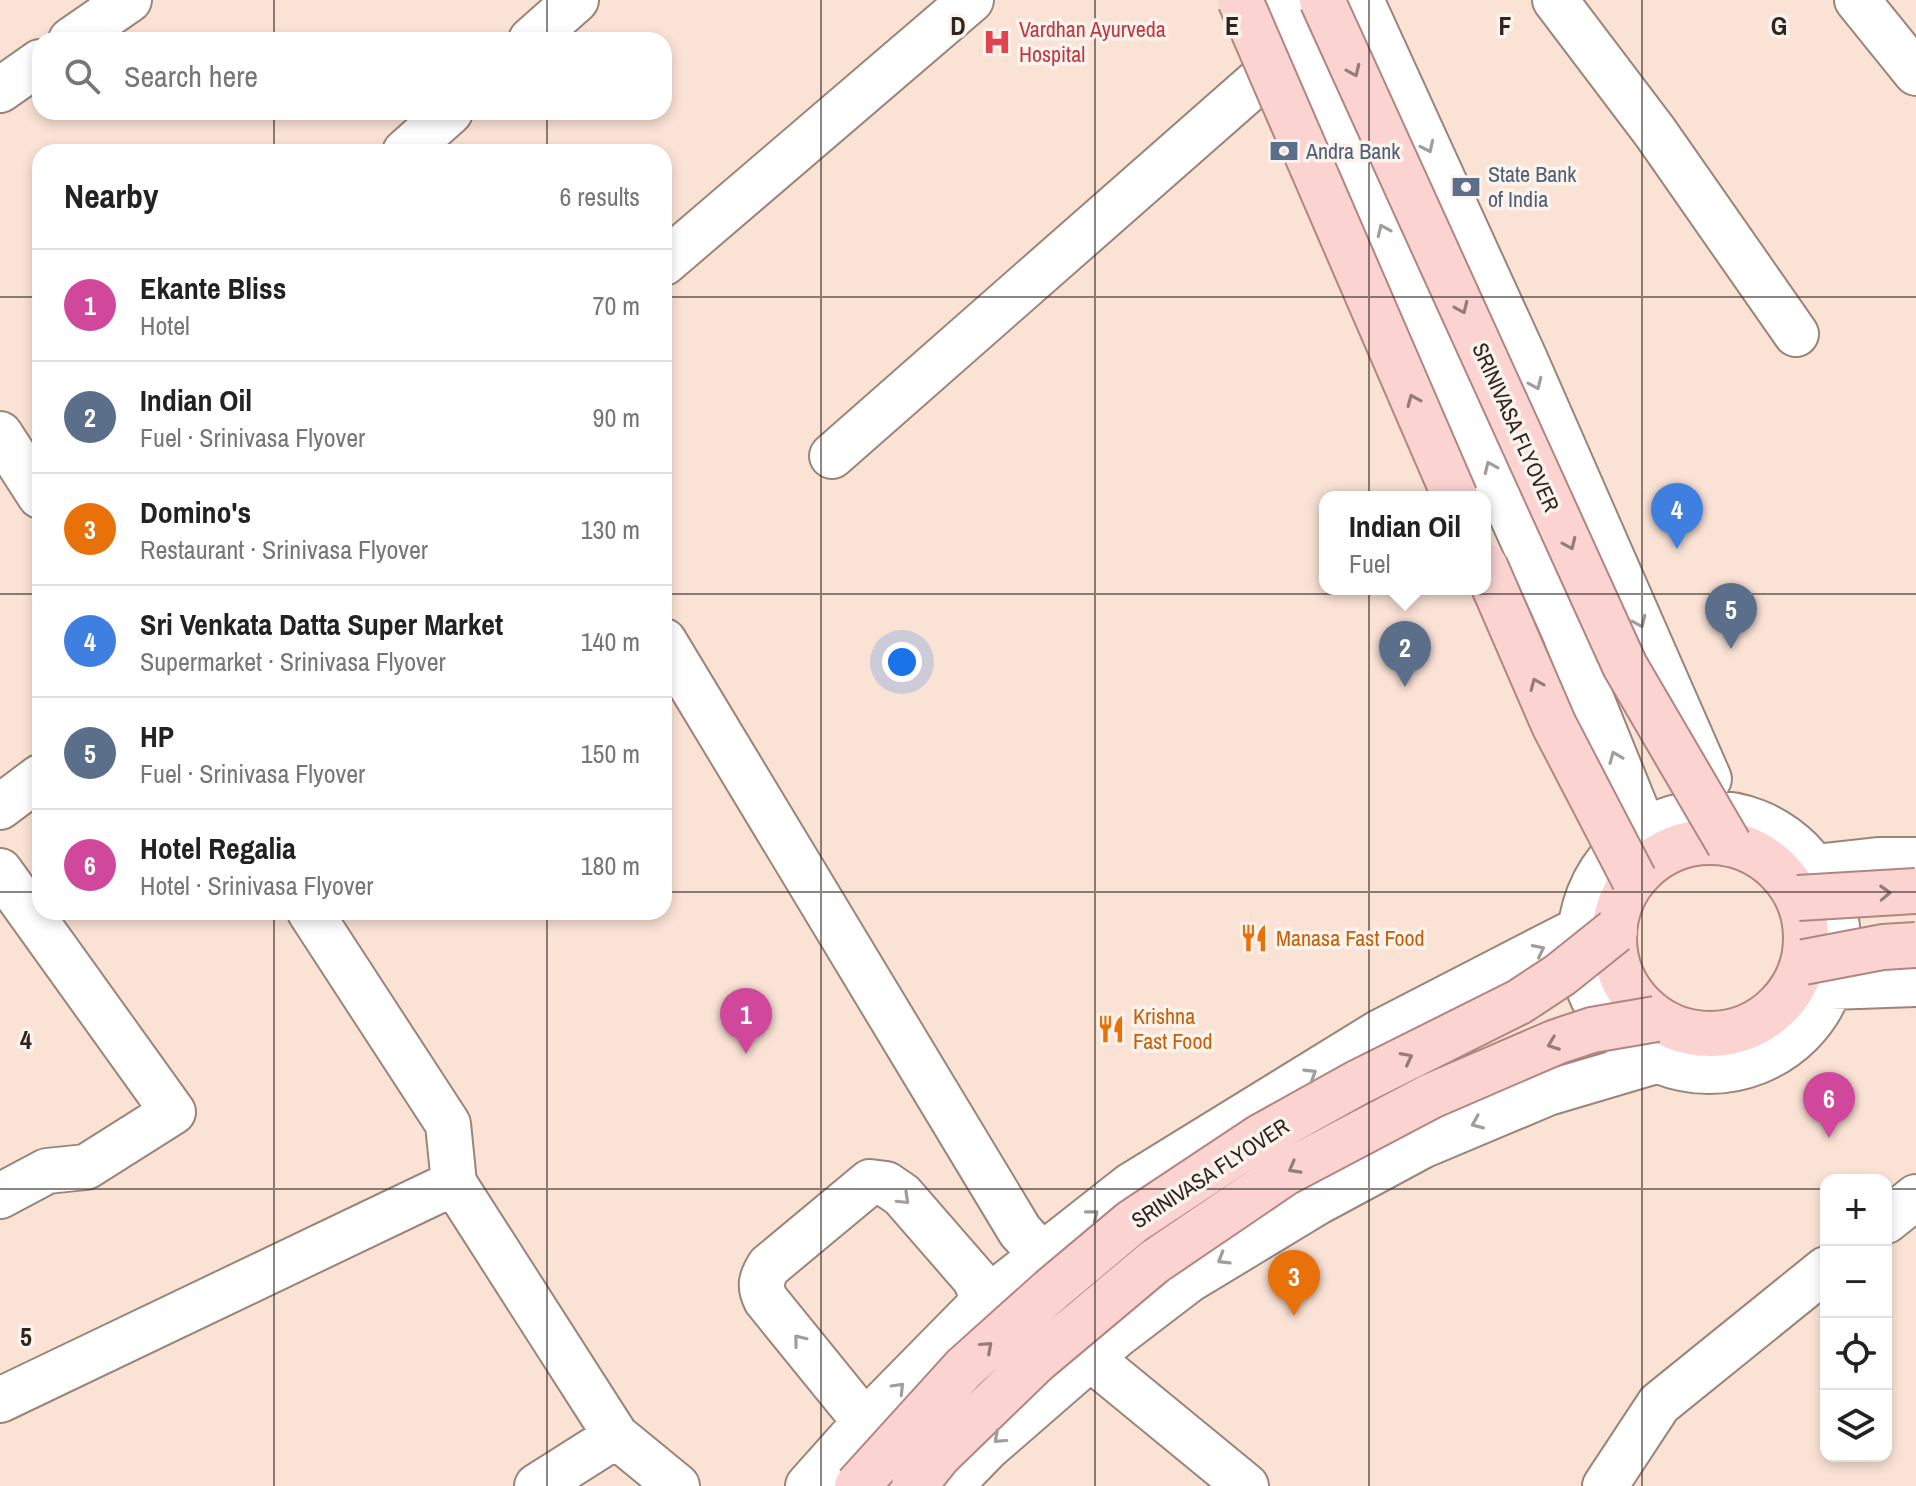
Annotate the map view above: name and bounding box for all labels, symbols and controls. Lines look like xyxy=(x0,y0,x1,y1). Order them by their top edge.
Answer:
text: D xyxy=(950,8,966,43)
text: E xyxy=(1225,8,1239,43)
text: F xyxy=(1498,8,1512,43)
text: G xyxy=(1771,8,1787,43)
place label: Vardhan Ayurveda Hospital xyxy=(1019,14,1166,69)
hospital icon: Vardhan Ayurveda Hospital xyxy=(982,27,1012,57)
search box xyxy=(32,32,672,120)
icon: search xyxy=(60,54,104,98)
text: Search here xyxy=(124,56,258,96)
one-way arrow xyxy=(1345,63,1361,77)
bank icon: Andra Bank xyxy=(1269,136,1299,166)
place label: Andra Bank xyxy=(1305,136,1401,166)
one-way arrow xyxy=(1419,139,1435,154)
place label: State Bank of India xyxy=(1488,159,1577,214)
bank icon: State Bank of India xyxy=(1451,172,1481,202)
text: Nearby xyxy=(64,173,159,219)
text: 6 results xyxy=(559,179,640,214)
one-way arrow xyxy=(1376,224,1392,238)
text: Ekante Bliss xyxy=(140,268,286,308)
text: 1 xyxy=(84,288,96,323)
text: 70 m xyxy=(593,288,640,323)
one-way arrow xyxy=(1452,299,1468,314)
text: Hotel xyxy=(140,308,190,343)
street label: SRINIVASA FLYOVER xyxy=(1465,338,1567,516)
one-way arrow xyxy=(1527,376,1543,390)
text: Indian Oil xyxy=(140,380,252,420)
one-way arrow xyxy=(1406,394,1422,408)
text: 2 xyxy=(84,400,96,435)
text: 90 m xyxy=(593,400,640,435)
text: Fuel · Srinivasa Flyover xyxy=(140,420,365,455)
one-way arrow xyxy=(1483,461,1499,475)
pin: 4 xyxy=(1651,483,1703,549)
popup xyxy=(1319,491,1491,595)
text: Domino's xyxy=(140,492,251,532)
text: Indian Oil xyxy=(1349,506,1461,546)
text: 3 xyxy=(84,512,96,547)
text: 130 m xyxy=(581,512,640,547)
text: Restaurant · Srinivasa Flyover xyxy=(140,532,428,567)
one-way arrow xyxy=(1560,536,1576,551)
text: Fuel xyxy=(1349,546,1390,581)
pin: 5 xyxy=(1705,583,1757,649)
text: Sri Venkata Datta Super Market xyxy=(140,604,503,644)
one-way arrow xyxy=(1631,614,1647,628)
pin: 2 xyxy=(1379,621,1431,687)
text: 4 xyxy=(84,624,96,659)
text: 140 m xyxy=(581,624,640,659)
your location xyxy=(882,642,922,682)
text: Supermarket · Srinivasa Flyover xyxy=(140,644,446,679)
one-way arrow xyxy=(1530,678,1546,692)
text: HP xyxy=(140,716,174,756)
text: 5 xyxy=(84,736,96,771)
text: 150 m xyxy=(581,736,640,771)
one-way arrow xyxy=(1608,751,1625,765)
text: Fuel · Srinivasa Flyover xyxy=(140,756,365,791)
text: Hotel Regalia xyxy=(140,828,296,868)
text: 6 xyxy=(84,848,96,883)
text: 180 m xyxy=(581,848,640,883)
text: Hotel · Srinivasa Flyover xyxy=(140,868,373,903)
one-way arrow xyxy=(1879,884,1892,901)
restaurant icon: Manasa Fast Food xyxy=(1239,923,1269,953)
place label: Manasa Fast Food xyxy=(1276,923,1425,953)
one-way arrow xyxy=(1530,944,1545,959)
pin: 1 xyxy=(720,988,772,1054)
place label: Krishna Fast Food xyxy=(1133,1001,1212,1056)
restaurant icon: Krishna Fast Food xyxy=(1096,1014,1126,1044)
text: 4 xyxy=(20,1022,32,1057)
one-way arrow xyxy=(1547,1034,1561,1051)
one-way arrow xyxy=(1398,1052,1413,1068)
one-way arrow xyxy=(1302,1068,1317,1084)
pin: 6 xyxy=(1803,1072,1855,1138)
street label: SRINIVASA FLYOVER xyxy=(1126,1111,1294,1235)
one-way arrow xyxy=(1471,1113,1485,1129)
one-way arrow xyxy=(1288,1158,1303,1174)
map controls xyxy=(1820,1174,1892,1462)
button: + xyxy=(1820,1174,1892,1246)
one-way arrow xyxy=(895,1190,909,1205)
one-way arrow xyxy=(1084,1210,1098,1225)
button: − xyxy=(1820,1246,1892,1318)
one-way arrow xyxy=(1218,1249,1232,1264)
pin: 3 xyxy=(1268,1250,1320,1316)
button: locate xyxy=(1820,1318,1892,1390)
text: 5 xyxy=(20,1319,32,1354)
one-way arrow xyxy=(794,1335,809,1349)
one-way arrow xyxy=(977,1343,992,1357)
one-way arrow xyxy=(890,1383,904,1397)
button: layers xyxy=(1820,1390,1892,1462)
one-way arrow xyxy=(993,1428,1008,1442)

